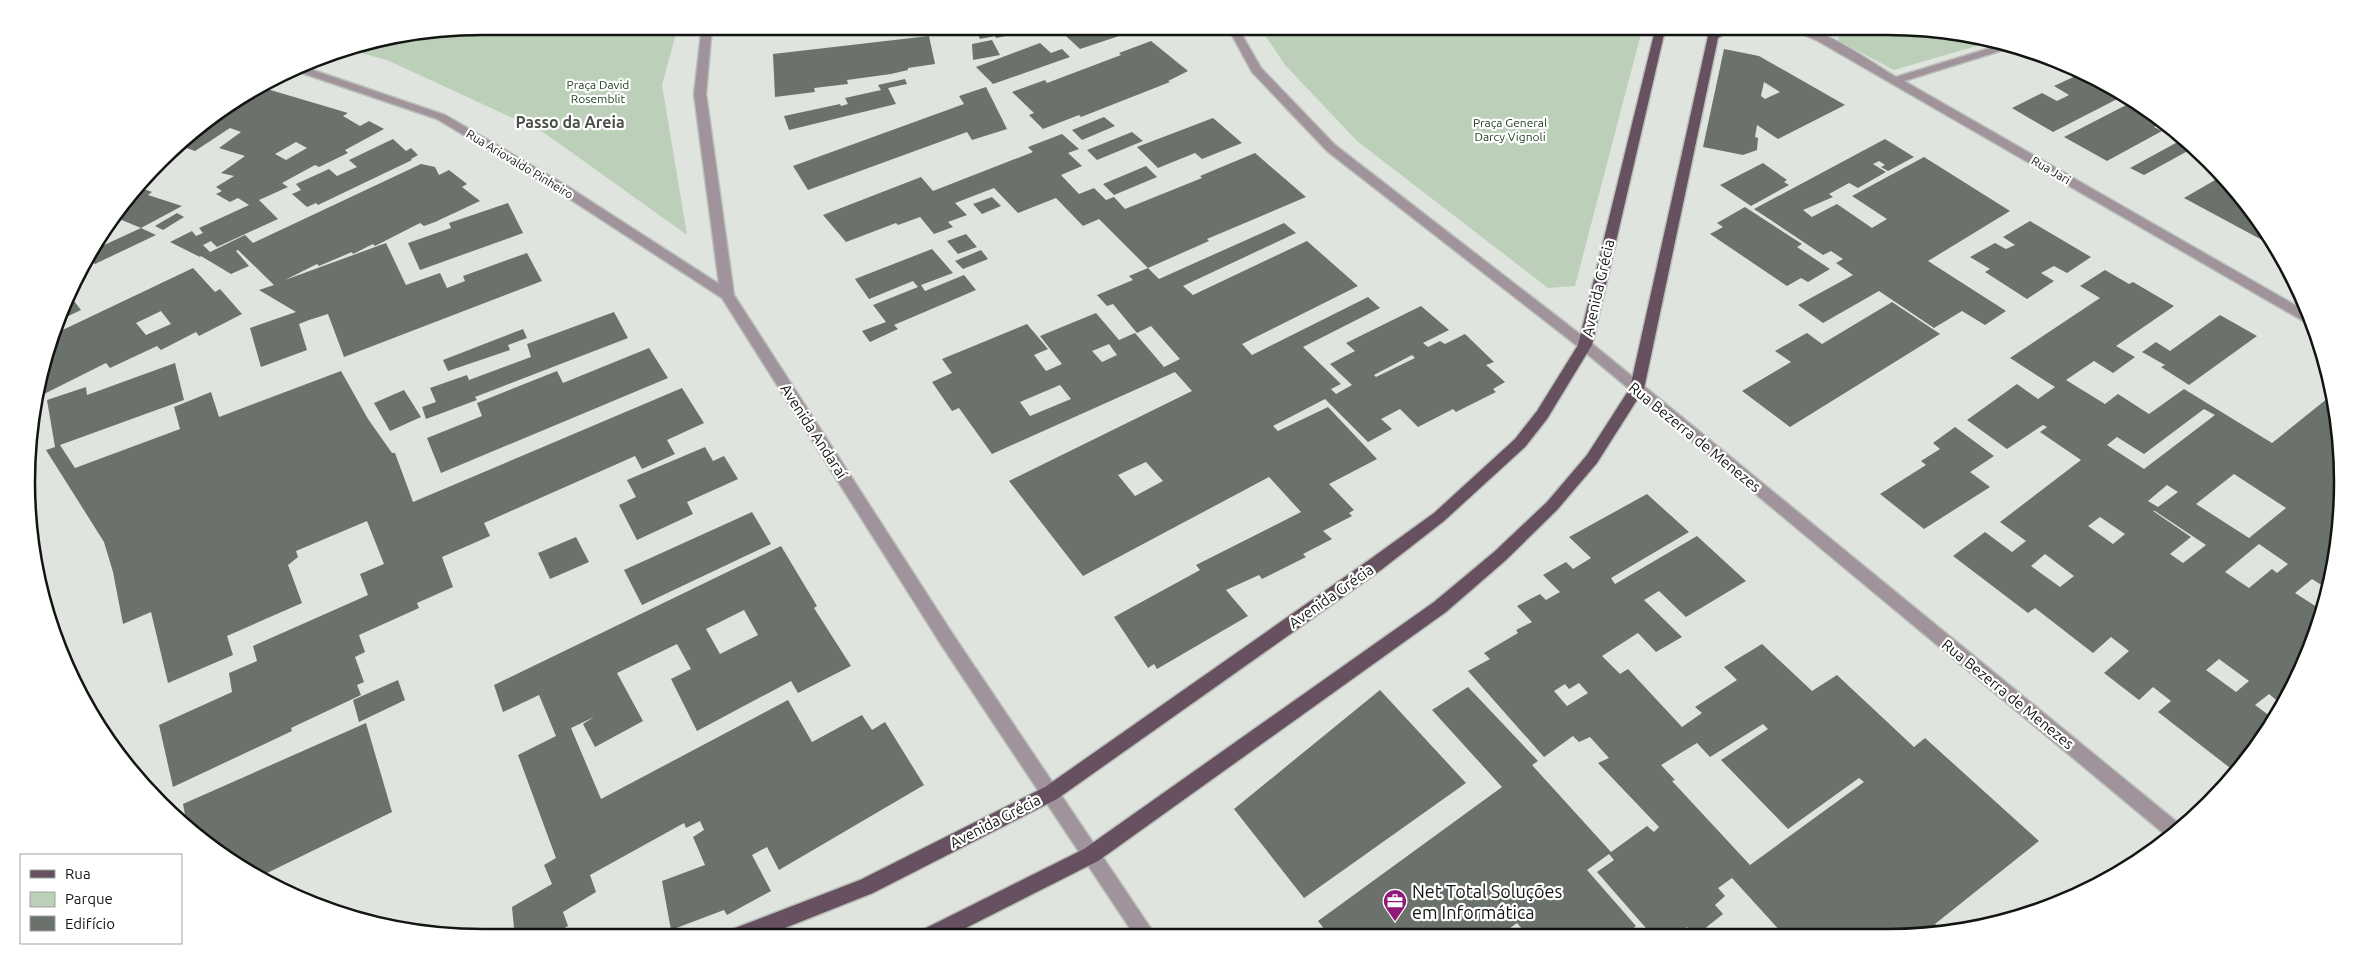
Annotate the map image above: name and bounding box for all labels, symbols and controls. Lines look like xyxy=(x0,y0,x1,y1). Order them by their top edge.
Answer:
park label: Praça David Rosemblit xyxy=(567,78,629,105)
district label: Passo da Areia xyxy=(515,113,625,131)
park label: Praça General Darcy Vignoli xyxy=(1473,116,1547,143)
street label: Rua Ariovaldo Pinheiro xyxy=(464,127,576,201)
street label: Rua Jari xyxy=(2029,154,2073,186)
street label: Avenida Grécia xyxy=(1579,238,1617,338)
street label: Rua Bezerra de Menezes xyxy=(1626,379,1764,495)
street label: Avenida Andaraí xyxy=(777,381,851,482)
street label: Avenida Grécia xyxy=(1285,561,1377,631)
street label: Rua Bezerra de Menezes xyxy=(1939,636,2077,752)
street label: Avenida Grécia xyxy=(947,791,1043,851)
legend xyxy=(20,854,182,944)
text: Rua xyxy=(65,865,91,882)
place label: Net Total Soluções em Informática xyxy=(1412,881,1563,922)
office icon: Net Total Soluções em Informática xyxy=(1382,888,1408,922)
text: Parque xyxy=(65,890,113,907)
text: Edifício xyxy=(65,915,115,932)

